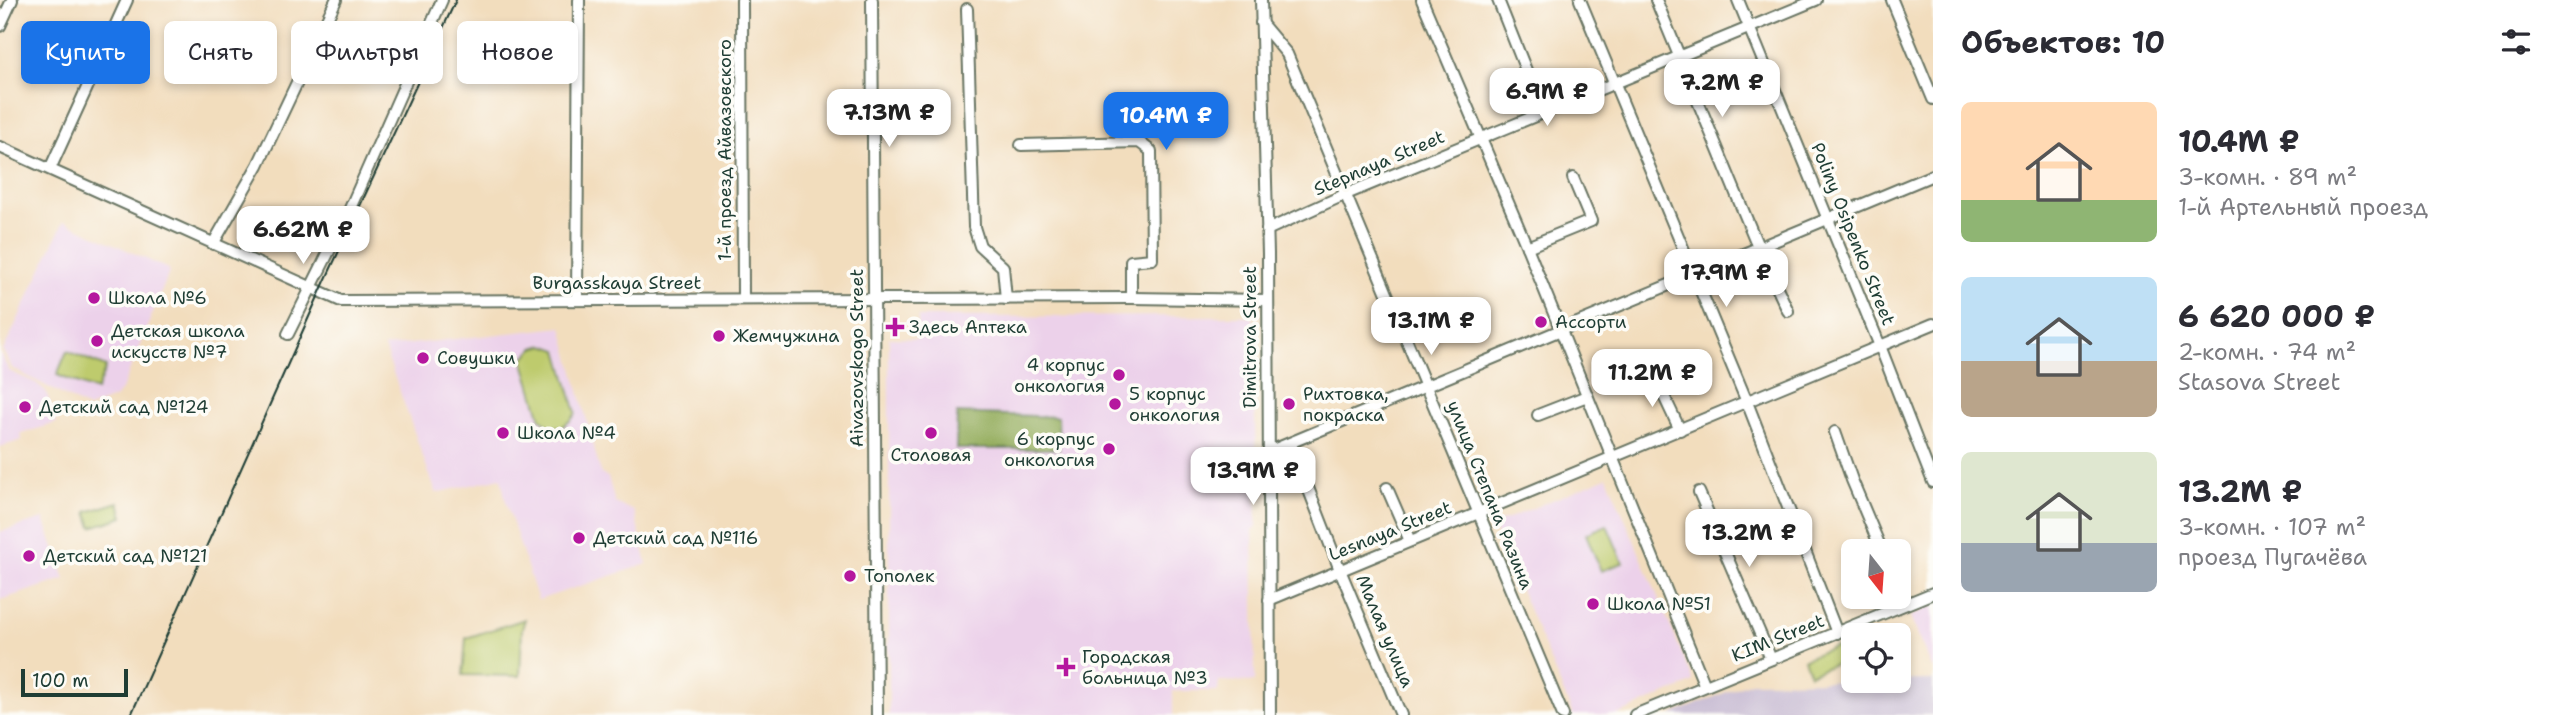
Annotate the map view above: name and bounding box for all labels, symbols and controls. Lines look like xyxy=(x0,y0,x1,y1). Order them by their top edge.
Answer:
chip: Купить xyxy=(21,21,150,84)
chip: Снять xyxy=(164,21,277,84)
chip: Фильтры xyxy=(291,21,443,84)
chip: Новое xyxy=(457,21,578,84)
text: Объектов: 10 xyxy=(1961,22,2165,63)
icon: filters xyxy=(2497,23,2535,61)
street label: 1-й проезд Айвазовского xyxy=(713,39,737,261)
pin: 7.2M ₽ xyxy=(1665,60,1779,119)
text: 7.2M ₽ xyxy=(1680,67,1764,97)
pin: 6.9M ₽ xyxy=(1490,68,1604,128)
text: 6.9M ₽ xyxy=(1505,76,1589,106)
pin: 7.13M ₽ xyxy=(824,90,954,149)
pin: 10.4M ₽ xyxy=(1101,92,1231,152)
text: 7.13M ₽ xyxy=(843,97,935,127)
text: 10.4M ₽ xyxy=(1119,100,1213,130)
text: 10.4M ₽ xyxy=(2178,121,2300,162)
street label: Stepnaya Street xyxy=(1310,125,1448,201)
icon: home xyxy=(2017,130,2101,214)
street label: Poliny Osipenko Street xyxy=(1805,139,1901,329)
text: 3-комн. · 89 m² xyxy=(2178,162,2357,192)
text: 1-й Артельный проезд xyxy=(2178,192,2428,222)
pin: 6.62M ₽ xyxy=(238,206,368,266)
text: 6.62M ₽ xyxy=(253,214,353,244)
pin: 17.9M ₽ xyxy=(1661,250,1791,309)
text: 17.9M ₽ xyxy=(1680,257,1772,287)
street label: Dimitrova Street xyxy=(1238,266,1262,408)
street label: Aivazovskogo Street xyxy=(845,269,869,447)
street label: Burgasskaya Street xyxy=(533,271,702,295)
place label: Школа №6 xyxy=(108,286,207,310)
marker: Школа №6 xyxy=(86,290,102,306)
text: 6 620 000 ₽ xyxy=(2178,296,2375,337)
pin: 13.1M ₽ xyxy=(1366,298,1496,357)
text: 13.1M ₽ xyxy=(1387,305,1475,335)
icon: home xyxy=(2017,305,2101,389)
place label: Ассорти xyxy=(1555,310,1627,334)
marker: Ассорти xyxy=(1533,314,1549,330)
place label: Здесь Аптека xyxy=(909,315,1027,339)
place label: Детская школа искусств №7 xyxy=(111,319,245,364)
marker: Здесь Аптека xyxy=(887,319,903,335)
place label: Жемчужина xyxy=(733,324,839,348)
marker: Жемчужина xyxy=(711,328,727,344)
marker: Детская школа искусств №7 xyxy=(89,333,105,349)
text: 2-комн. · 74 m² xyxy=(2178,337,2356,367)
place label: Совушки xyxy=(437,346,516,370)
marker: Совушки xyxy=(415,350,431,366)
pin: 11.2M ₽ xyxy=(1587,350,1717,409)
place label: 4 корпус онкология xyxy=(1014,353,1105,398)
text: 11.2M ₽ xyxy=(1607,357,1697,387)
marker: 4 корпус онкология xyxy=(1111,367,1127,383)
text: Stasova Street xyxy=(2178,367,2341,397)
place label: 5 корпус онкология xyxy=(1129,382,1220,427)
place label: Рихтовка, покраска xyxy=(1303,382,1389,427)
place label: Детский сад №124 xyxy=(39,395,208,419)
marker: 5 корпус онкология xyxy=(1107,396,1123,412)
marker: Рихтовка, покраска xyxy=(1281,396,1297,412)
street label: улица Степана Разина xyxy=(1441,397,1539,593)
marker: Детский сад №124 xyxy=(17,399,33,415)
place label: Школа №4 xyxy=(517,421,616,445)
marker: Школа №4 xyxy=(495,425,511,441)
marker: Столовая xyxy=(923,425,939,441)
place label: 6 корпус онкология xyxy=(1004,427,1095,472)
marker: 6 корпус онкология xyxy=(1101,441,1117,457)
place label: Столовая xyxy=(891,443,971,467)
pin: 13.9M ₽ xyxy=(1188,448,1318,507)
text: 13.9M ₽ xyxy=(1207,455,1299,485)
text: 13.2M ₽ xyxy=(2178,471,2302,512)
icon: home xyxy=(2017,480,2101,564)
street label: Lesnaya Street xyxy=(1325,495,1455,567)
pin: 13.2M ₽ xyxy=(1684,510,1814,569)
text: 3-комн. · 107 m² xyxy=(2178,512,2366,542)
text: 13.2M ₽ xyxy=(1701,517,1797,547)
place label: Детский сад №116 xyxy=(593,526,758,550)
marker: Детский сад №116 xyxy=(571,530,587,546)
north arrow xyxy=(1841,539,1911,609)
map controls xyxy=(1841,539,1911,693)
text: проезд Пугачёва xyxy=(2178,542,2367,572)
place label: Детский сад №121 xyxy=(43,544,208,568)
marker: Детский сад №121 xyxy=(21,548,37,564)
place label: Тополек xyxy=(864,564,935,588)
marker: Тополек xyxy=(842,568,858,584)
street label: Малая улица xyxy=(1350,571,1420,691)
place label: Школа №51 xyxy=(1607,592,1711,616)
marker: Школа №51 xyxy=(1585,596,1601,612)
street label: KIM Street xyxy=(1728,608,1828,667)
button: locate xyxy=(1841,623,1911,693)
place label: Городская больница №3 xyxy=(1082,645,1208,690)
marker: Городская больница №3 xyxy=(1056,657,1076,677)
scale bar xyxy=(21,666,128,698)
text: 100 m xyxy=(32,668,89,693)

